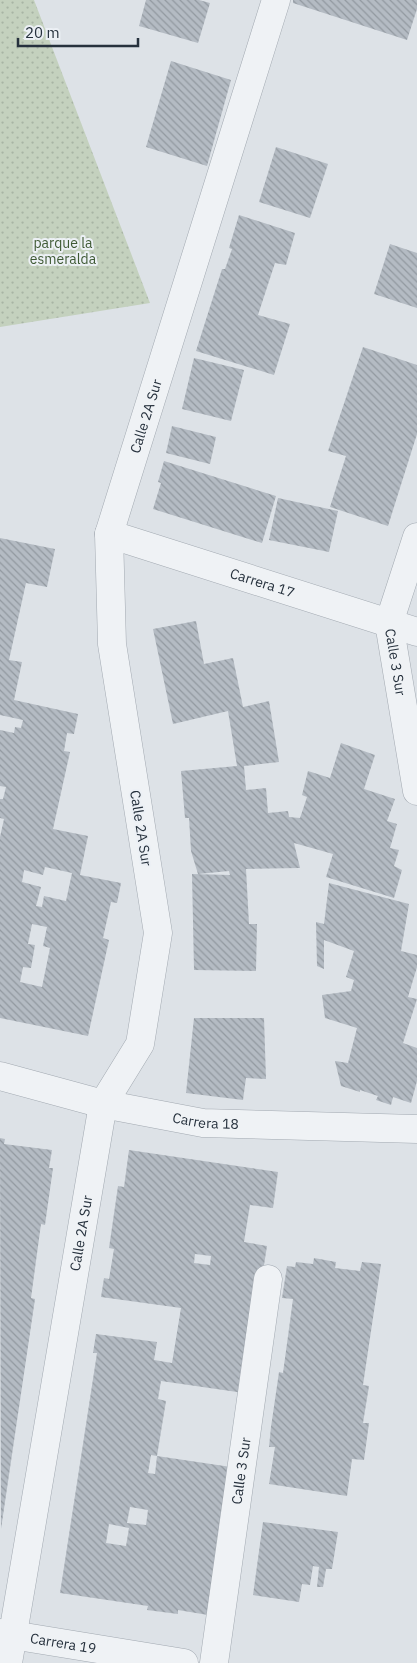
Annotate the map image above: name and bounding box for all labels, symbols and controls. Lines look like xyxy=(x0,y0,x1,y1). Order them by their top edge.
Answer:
scale bar xyxy=(18,15,138,47)
text: 20 m xyxy=(25,23,60,42)
park label: parque la esmeralda xyxy=(30,234,97,268)
street label: Calle 2A Sur xyxy=(126,377,166,456)
street label: Carrera 17 xyxy=(228,564,297,602)
street label: Calle 3 Sur xyxy=(381,627,410,697)
street label: Calle 2A Sur xyxy=(126,789,156,867)
street label: Carrera 18 xyxy=(171,1108,239,1133)
street label: Calle 2A Sur xyxy=(66,1194,96,1272)
street label: Calle 3 Sur xyxy=(227,1436,255,1506)
street label: Carrera 19 xyxy=(29,1629,98,1658)

